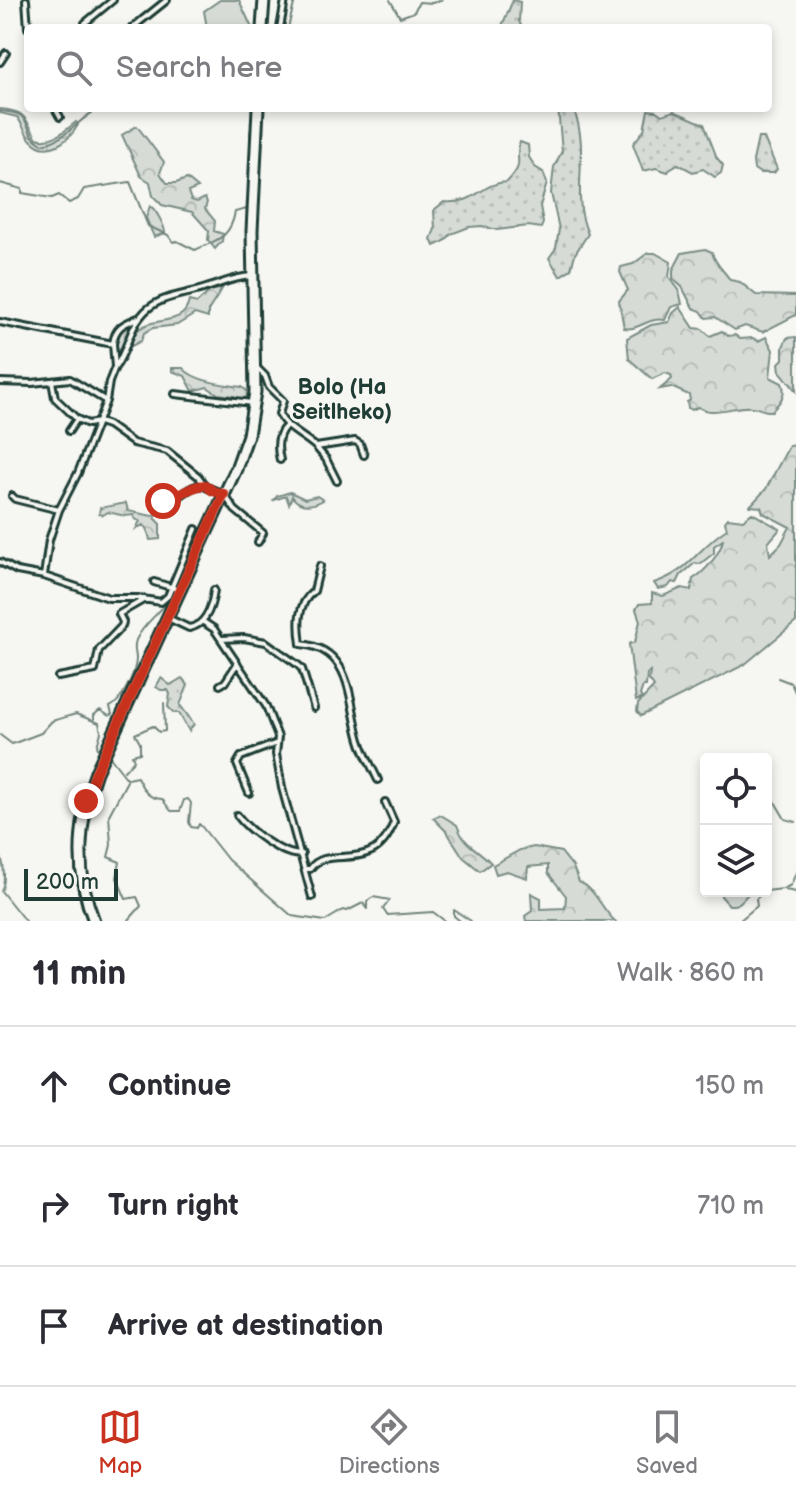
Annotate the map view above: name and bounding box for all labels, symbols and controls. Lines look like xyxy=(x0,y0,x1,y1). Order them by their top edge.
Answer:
search box xyxy=(24,24,772,112)
icon: search xyxy=(52,46,96,90)
text: Search here xyxy=(116,50,282,86)
district label: Bolo (Ha Seitlheko) xyxy=(292,374,392,426)
route start xyxy=(145,483,181,519)
map controls xyxy=(700,753,772,897)
button: locate xyxy=(700,753,772,825)
route end xyxy=(68,783,104,819)
button: layers xyxy=(700,825,772,897)
scale bar xyxy=(24,865,118,901)
text: 200 m xyxy=(36,869,99,896)
text: 11 min xyxy=(32,953,126,994)
text: Walk · 860 m xyxy=(617,958,764,989)
icon: ahead xyxy=(32,1064,76,1108)
text: Continue xyxy=(108,1068,231,1104)
text: 150 m xyxy=(695,1071,764,1102)
icon: right xyxy=(32,1184,76,1228)
text: Turn right xyxy=(108,1188,239,1224)
text: 710 m xyxy=(697,1191,764,1222)
icon: arrive xyxy=(32,1304,76,1348)
text: Arrive at destination xyxy=(108,1308,384,1344)
tab: Map xyxy=(98,1405,142,1480)
tab: Directions xyxy=(339,1405,440,1480)
tab: Saved xyxy=(636,1405,698,1480)

